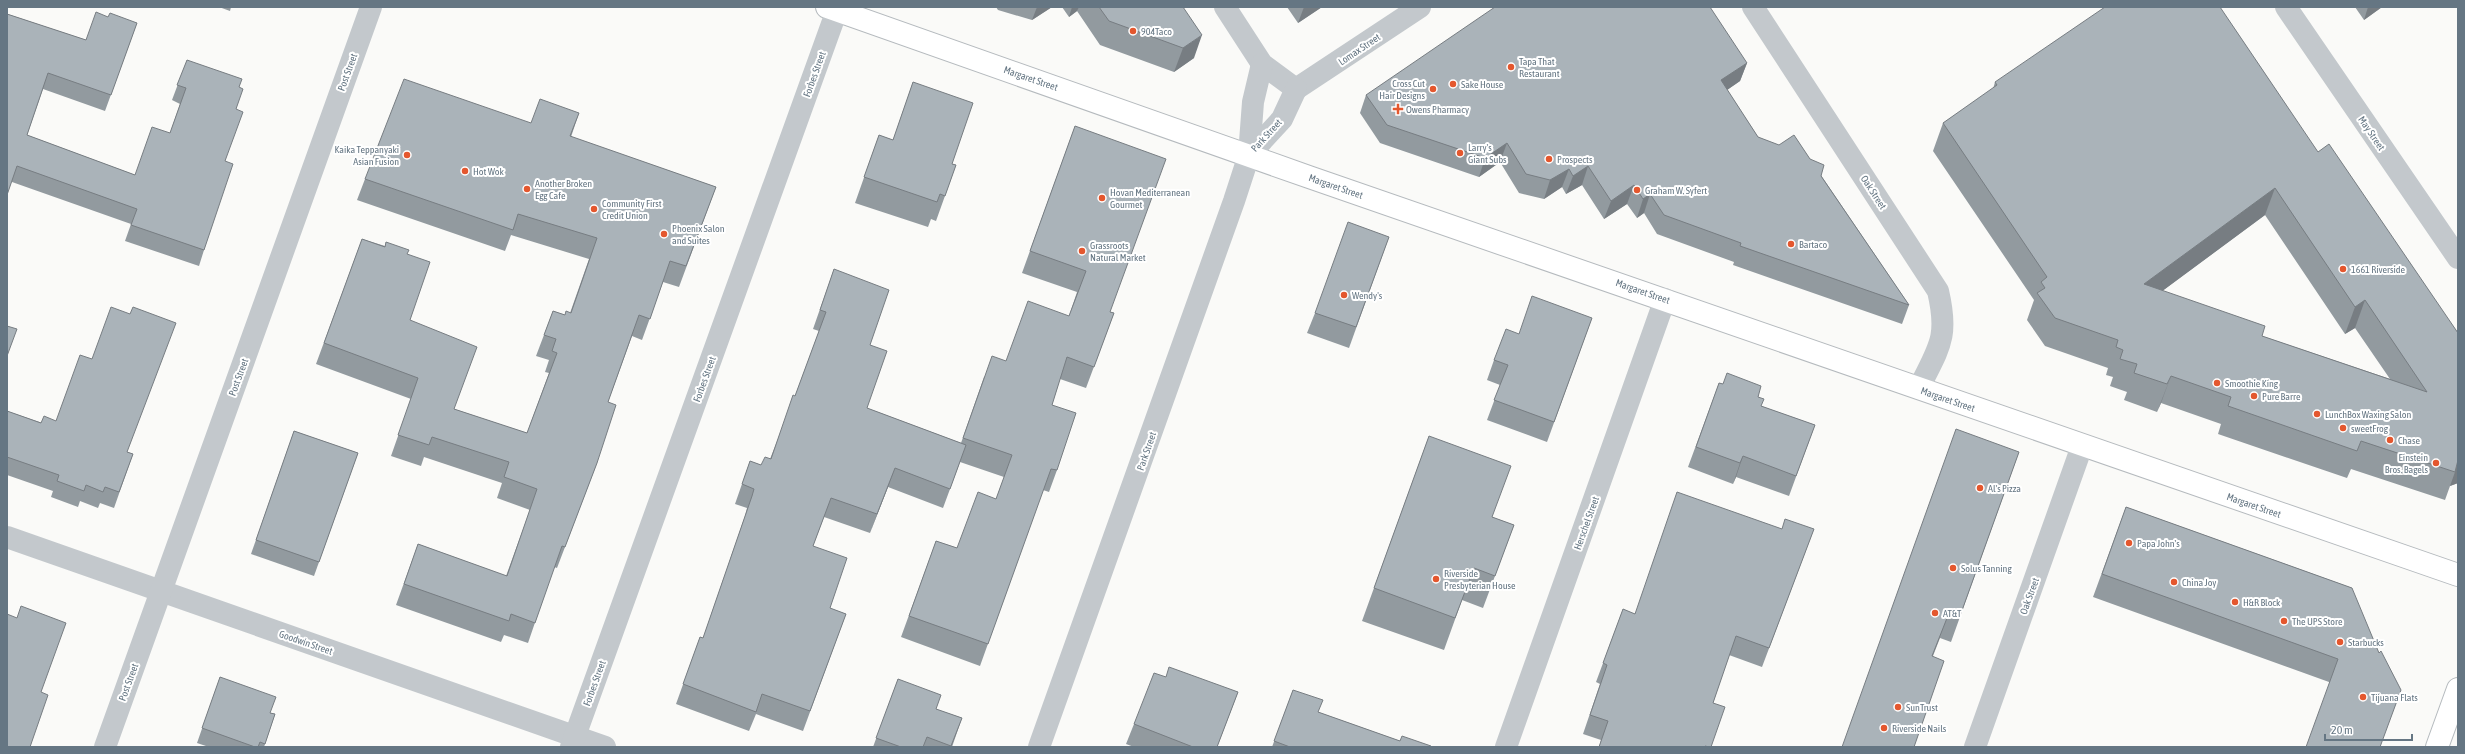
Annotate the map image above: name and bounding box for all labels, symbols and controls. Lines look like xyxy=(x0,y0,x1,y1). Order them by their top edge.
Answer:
marker: 904Taco xyxy=(1128,26,1138,36)
place label: 904Taco xyxy=(1141,26,1172,37)
street label: Lomax Street xyxy=(1336,31,1382,67)
street label: Forbes Street xyxy=(801,50,828,98)
street label: Post Street xyxy=(336,52,359,92)
place label: Tapa That Restaurant xyxy=(1519,56,1560,79)
marker: Tapa That Restaurant xyxy=(1506,62,1516,72)
street label: Margaret Street xyxy=(1002,64,1059,93)
place label: Cross Cut Hair Designs xyxy=(1379,78,1425,101)
marker: Sake House xyxy=(1448,79,1458,89)
place label: Sake House xyxy=(1461,79,1504,90)
marker: Cross Cut Hair Designs xyxy=(1428,84,1438,94)
marker: Owens Pharmacy xyxy=(1393,104,1403,114)
place label: Owens Pharmacy xyxy=(1406,104,1469,115)
street label: May Street xyxy=(2356,114,2387,153)
street label: Park Street xyxy=(1249,117,1284,154)
place label: Larry's Giant Subs xyxy=(1468,142,1507,165)
place label: Kaika Teppanyaki Asian Fusion xyxy=(335,144,399,167)
marker: Larry's Giant Subs xyxy=(1455,148,1465,158)
marker: Kaika Teppanyaki Asian Fusion xyxy=(402,150,412,160)
marker: Prospects xyxy=(1544,154,1554,164)
place label: Prospects xyxy=(1557,154,1593,165)
marker: Hot Wok xyxy=(460,166,470,176)
place label: Hot Wok xyxy=(473,166,504,177)
street label: Margaret Street xyxy=(1307,172,1364,201)
street label: Oak Street xyxy=(1859,173,1889,211)
place label: Another Broken Egg Cafe xyxy=(535,178,592,201)
marker: Another Broken Egg Cafe xyxy=(522,184,532,194)
marker: Graham W. Syfert xyxy=(1632,185,1642,195)
place label: Graham W. Syfert xyxy=(1645,185,1707,196)
place label: Hovan Mediterranean Gourmet xyxy=(1110,187,1190,210)
marker: Hovan Mediterranean Gourmet xyxy=(1097,193,1107,203)
place label: Community First Credit Union xyxy=(602,198,662,221)
marker: Community First Credit Union xyxy=(589,204,599,214)
place label: Phoenix Salon and Suites xyxy=(672,223,725,246)
marker: Phoenix Salon and Suites xyxy=(659,229,669,239)
marker: Bartaco xyxy=(1786,239,1796,249)
place label: Bartaco xyxy=(1799,239,1827,250)
place label: Grassroots Natural Market xyxy=(1090,240,1146,263)
marker: Grassroots Natural Market xyxy=(1077,246,1087,256)
marker: 1661 Riverside xyxy=(2338,264,2348,274)
place label: 1661 Riverside xyxy=(2351,264,2406,275)
street label: Margaret Street xyxy=(1614,277,1671,306)
marker: Wendy's xyxy=(1339,290,1349,300)
place label: Wendy's xyxy=(1352,290,1383,301)
street label: Forbes Street xyxy=(691,355,718,403)
street label: Post Street xyxy=(227,357,250,397)
marker: Smoothie King xyxy=(2212,378,2222,388)
place label: Smoothie King xyxy=(2225,378,2279,389)
street label: Margaret Street xyxy=(1919,385,1976,414)
marker: Pure Barre xyxy=(2249,391,2259,401)
place label: Pure Barre xyxy=(2262,391,2301,402)
marker: LunchBox Waxing Salon xyxy=(2312,409,2322,419)
place label: LunchBox Waxing Salon xyxy=(2325,409,2411,420)
marker: sweetFrog xyxy=(2338,423,2348,433)
place label: sweetFrog xyxy=(2351,423,2389,434)
street label: Park Street xyxy=(1135,430,1158,472)
marker: Chase xyxy=(2385,435,2395,445)
place label: Chase xyxy=(2398,435,2421,446)
place label: Einstein Bros. Bagels xyxy=(2385,452,2428,475)
marker: Einstein Bros. Bagels xyxy=(2431,458,2441,468)
marker: Al's Pizza xyxy=(1975,483,1985,493)
place label: Al's Pizza xyxy=(1988,483,2021,494)
street label: Margaret Street xyxy=(2225,491,2282,520)
street label: Herschel Street xyxy=(1572,495,1601,551)
marker: Papa John's xyxy=(2124,538,2134,548)
place label: Papa John's xyxy=(2137,538,2180,549)
marker: Solus Tanning xyxy=(1948,563,1958,573)
place label: Solus Tanning xyxy=(1961,563,2012,574)
place label: Riverside Presbyterian House xyxy=(1444,568,1516,591)
marker: Riverside Presbyterian House xyxy=(1431,574,1441,584)
street label: Oak Street xyxy=(2018,576,2041,616)
marker: China Joy xyxy=(2169,577,2179,587)
place label: China Joy xyxy=(2182,577,2216,588)
marker: H&R Block xyxy=(2230,597,2240,607)
place label: H&R Block xyxy=(2243,597,2281,608)
marker: AT&T xyxy=(1930,608,1940,618)
place label: AT&T xyxy=(1943,608,1962,619)
marker: The UPS Store xyxy=(2279,616,2289,626)
place label: The UPS Store xyxy=(2292,616,2343,627)
street label: Goodwin Street xyxy=(278,628,334,657)
marker: Starbucks xyxy=(2335,637,2345,647)
place label: Starbucks xyxy=(2348,637,2384,648)
street label: Forbes Street xyxy=(581,659,608,707)
street label: Post Street xyxy=(117,662,140,702)
marker: Tijuana Flats xyxy=(2358,692,2368,702)
place label: Tijuana Flats xyxy=(2371,692,2418,703)
marker: SunTrust xyxy=(1893,702,1903,712)
place label: SunTrust xyxy=(1906,702,1938,713)
scale bar xyxy=(2325,716,2412,742)
marker: Riverside Nails xyxy=(1879,723,1889,733)
place label: Riverside Nails xyxy=(1892,723,1947,734)
text: 20 m xyxy=(2331,723,2353,737)

